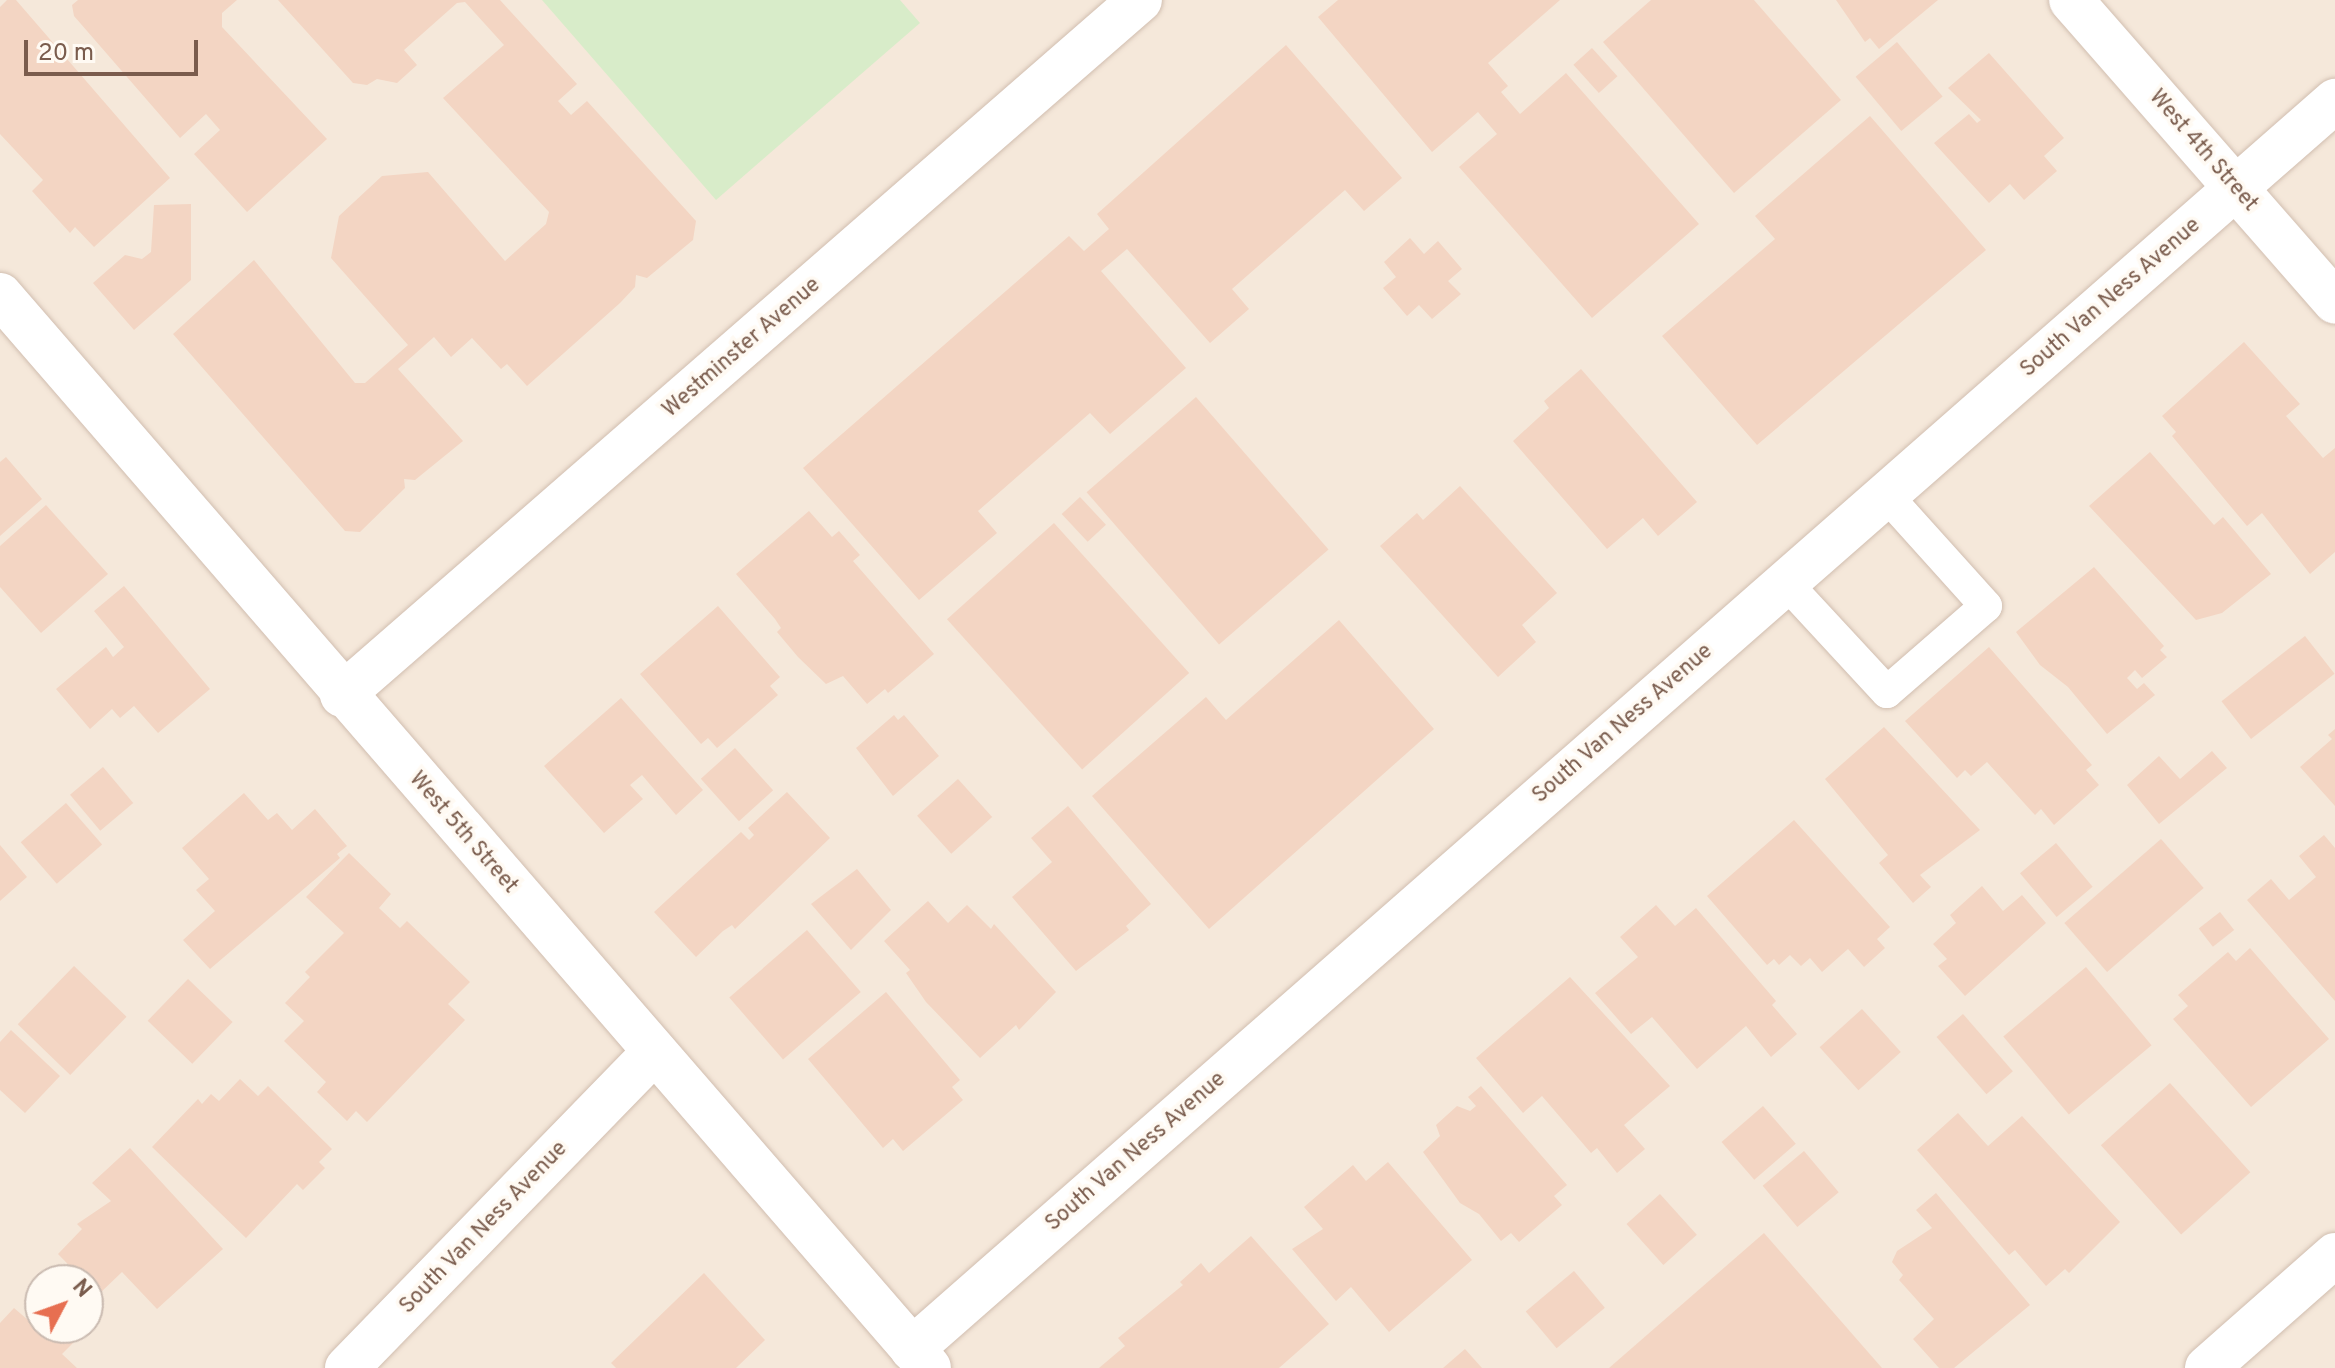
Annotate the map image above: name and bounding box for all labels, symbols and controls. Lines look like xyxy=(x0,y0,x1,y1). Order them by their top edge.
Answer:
scale bar xyxy=(28,24,202,74)
text: 20 m xyxy=(38,39,94,69)
street label: West 4th Street xyxy=(2143,85,2263,217)
street label: South Van Ness Avenue xyxy=(2015,212,2207,384)
street label: Westminster Avenue xyxy=(657,272,827,424)
street label: South Van Ness Avenue xyxy=(1527,638,1719,810)
street label: West 5th Street xyxy=(403,767,523,899)
street label: South Van Ness Avenue xyxy=(1040,1066,1232,1238)
street label: South Van Ness Avenue xyxy=(394,1136,574,1320)
north arrow xyxy=(24,1264,104,1344)
text: N xyxy=(66,1274,96,1304)

